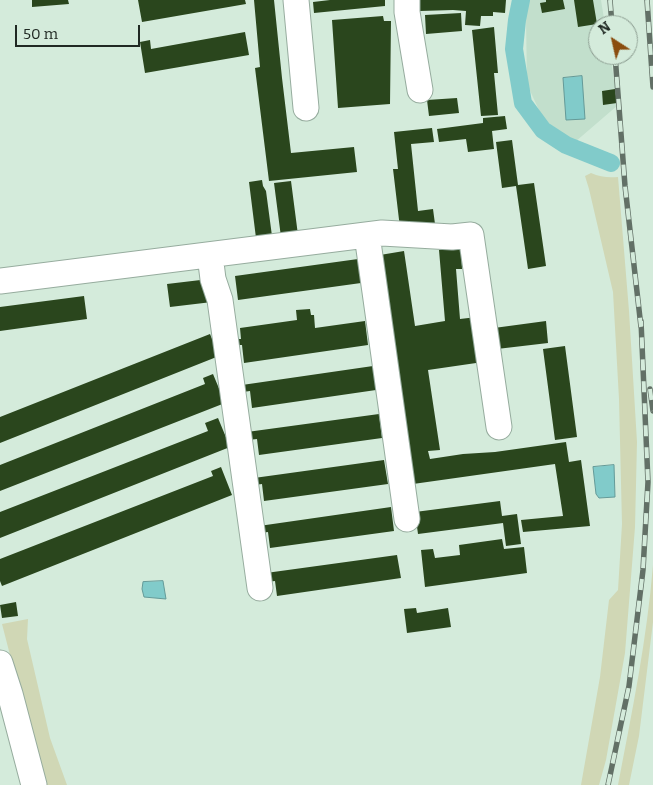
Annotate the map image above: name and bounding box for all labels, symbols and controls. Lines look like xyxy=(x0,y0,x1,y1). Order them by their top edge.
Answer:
scale bar xyxy=(18,15,142,47)
north arrow xyxy=(588,15,638,65)
text: N xyxy=(595,18,614,38)
text: 50 m xyxy=(23,25,58,43)

